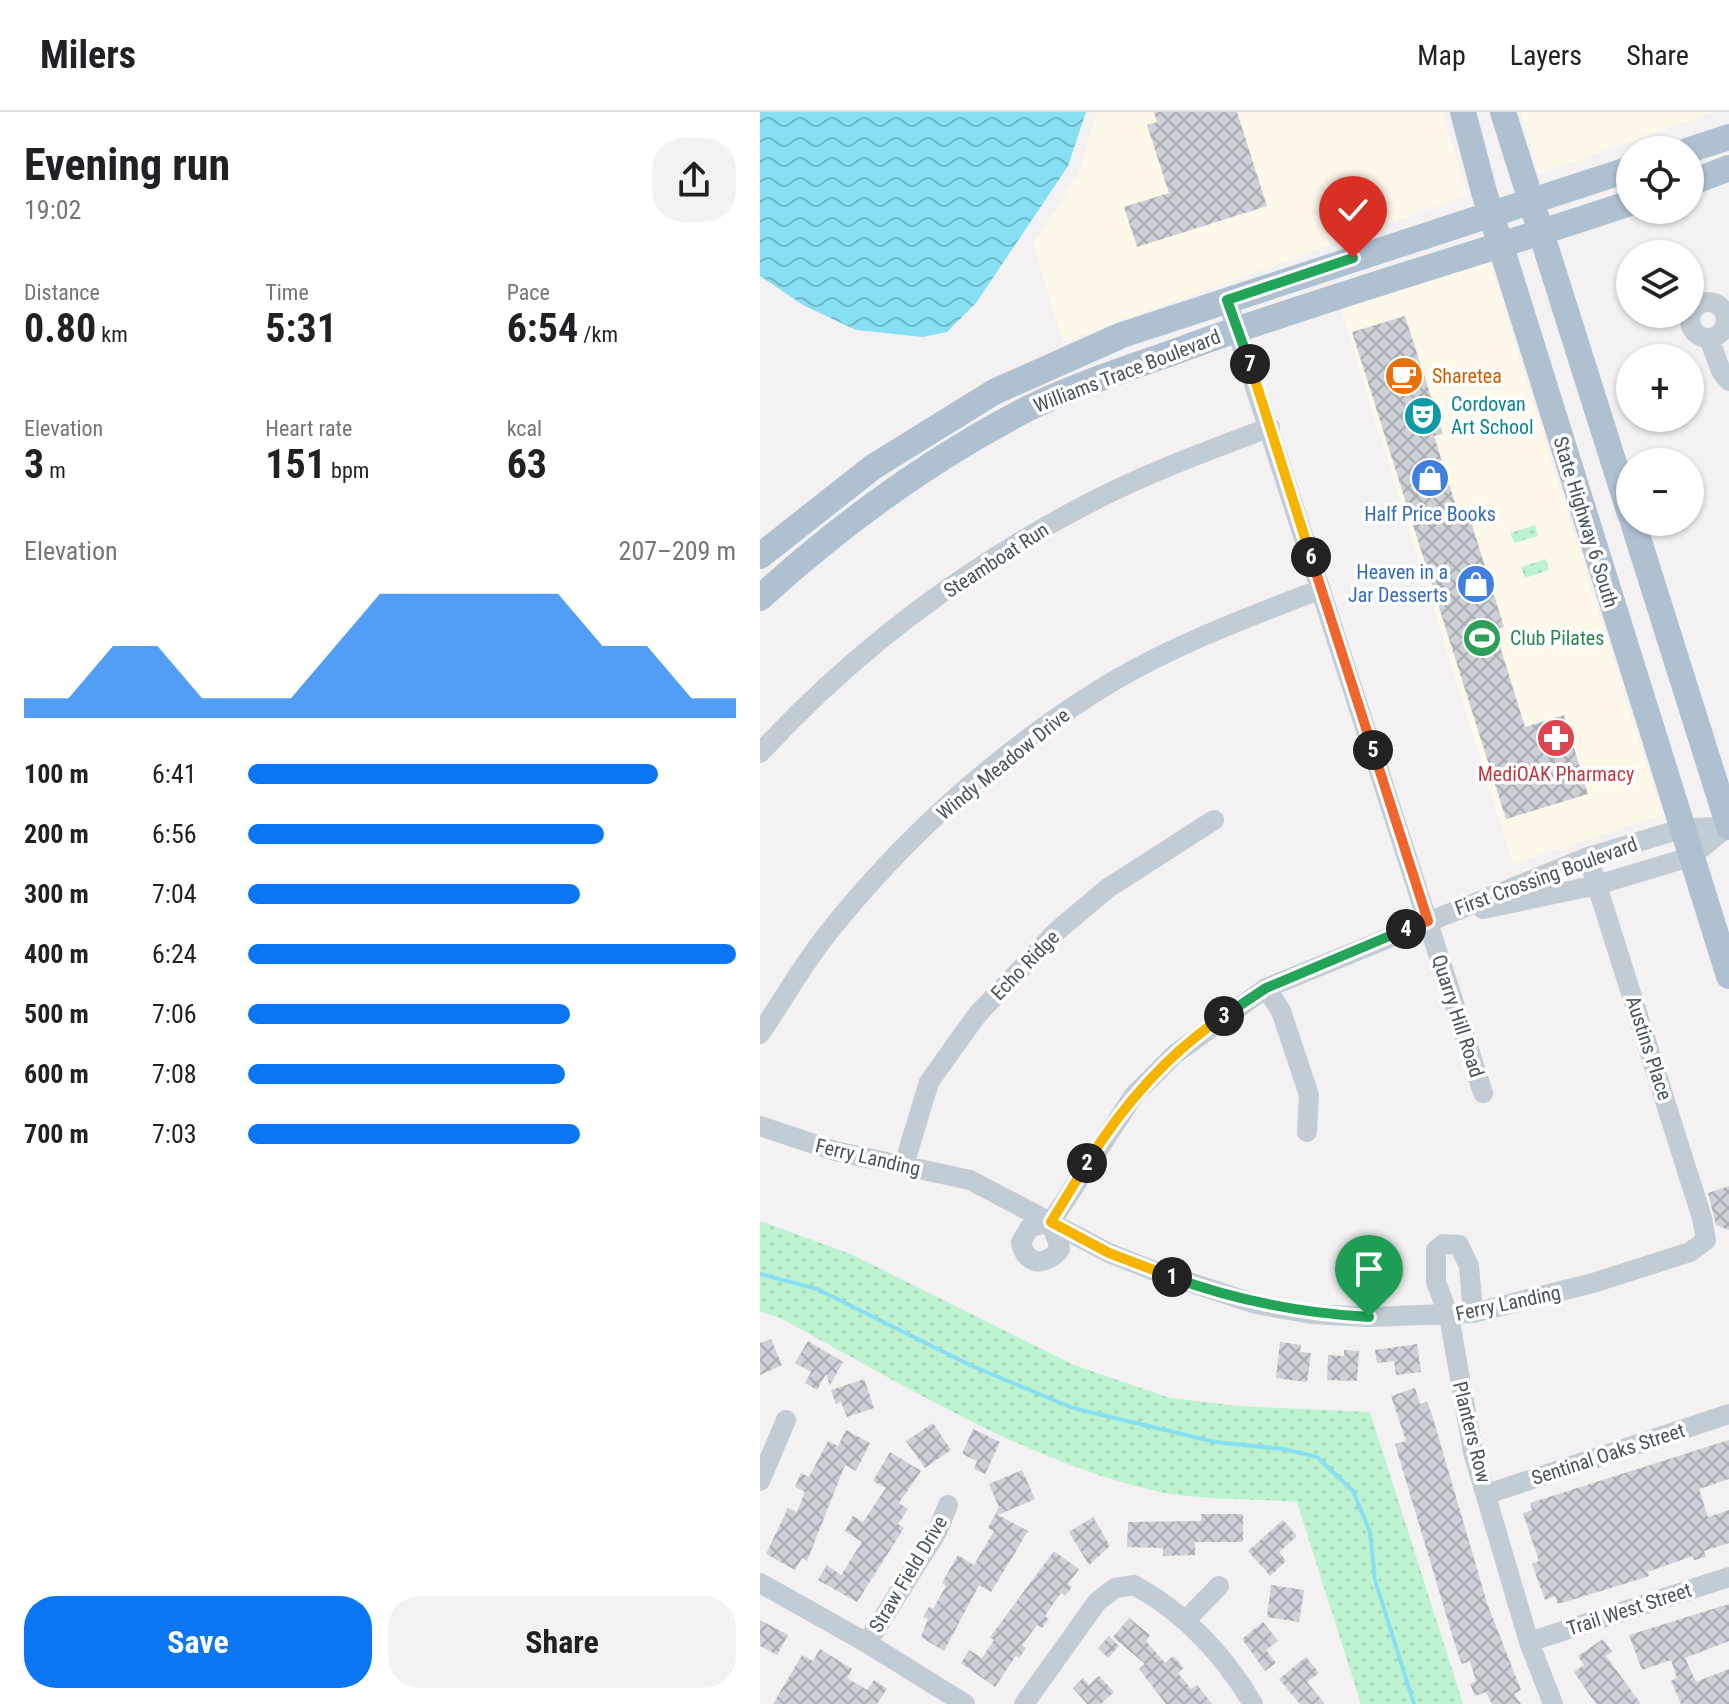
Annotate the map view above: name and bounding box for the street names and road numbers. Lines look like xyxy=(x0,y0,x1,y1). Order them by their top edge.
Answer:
street label: Williams Trace Boulevard xyxy=(1030,324,1224,418)
street label: State Highway 6 South xyxy=(1549,434,1623,610)
street label: Steamboat Run xyxy=(939,517,1053,603)
street label: Windy Meadow Drive xyxy=(932,703,1074,825)
street label: First Crossing Boulevard xyxy=(1451,832,1641,920)
street label: Echo Ridge xyxy=(986,925,1064,1005)
street label: Quarry Hill Road xyxy=(1427,952,1489,1080)
street label: Austins Place xyxy=(1621,993,1677,1103)
street label: Ferry Landing xyxy=(813,1133,923,1181)
street label: Ferry Landing xyxy=(1453,1280,1563,1326)
street label: Planters Row xyxy=(1448,1379,1496,1485)
street label: Sentinal Oaks Street xyxy=(1528,1418,1688,1490)
street label: Straw Field Drive xyxy=(864,1511,952,1637)
street label: Trail West Street xyxy=(1564,1578,1694,1640)

